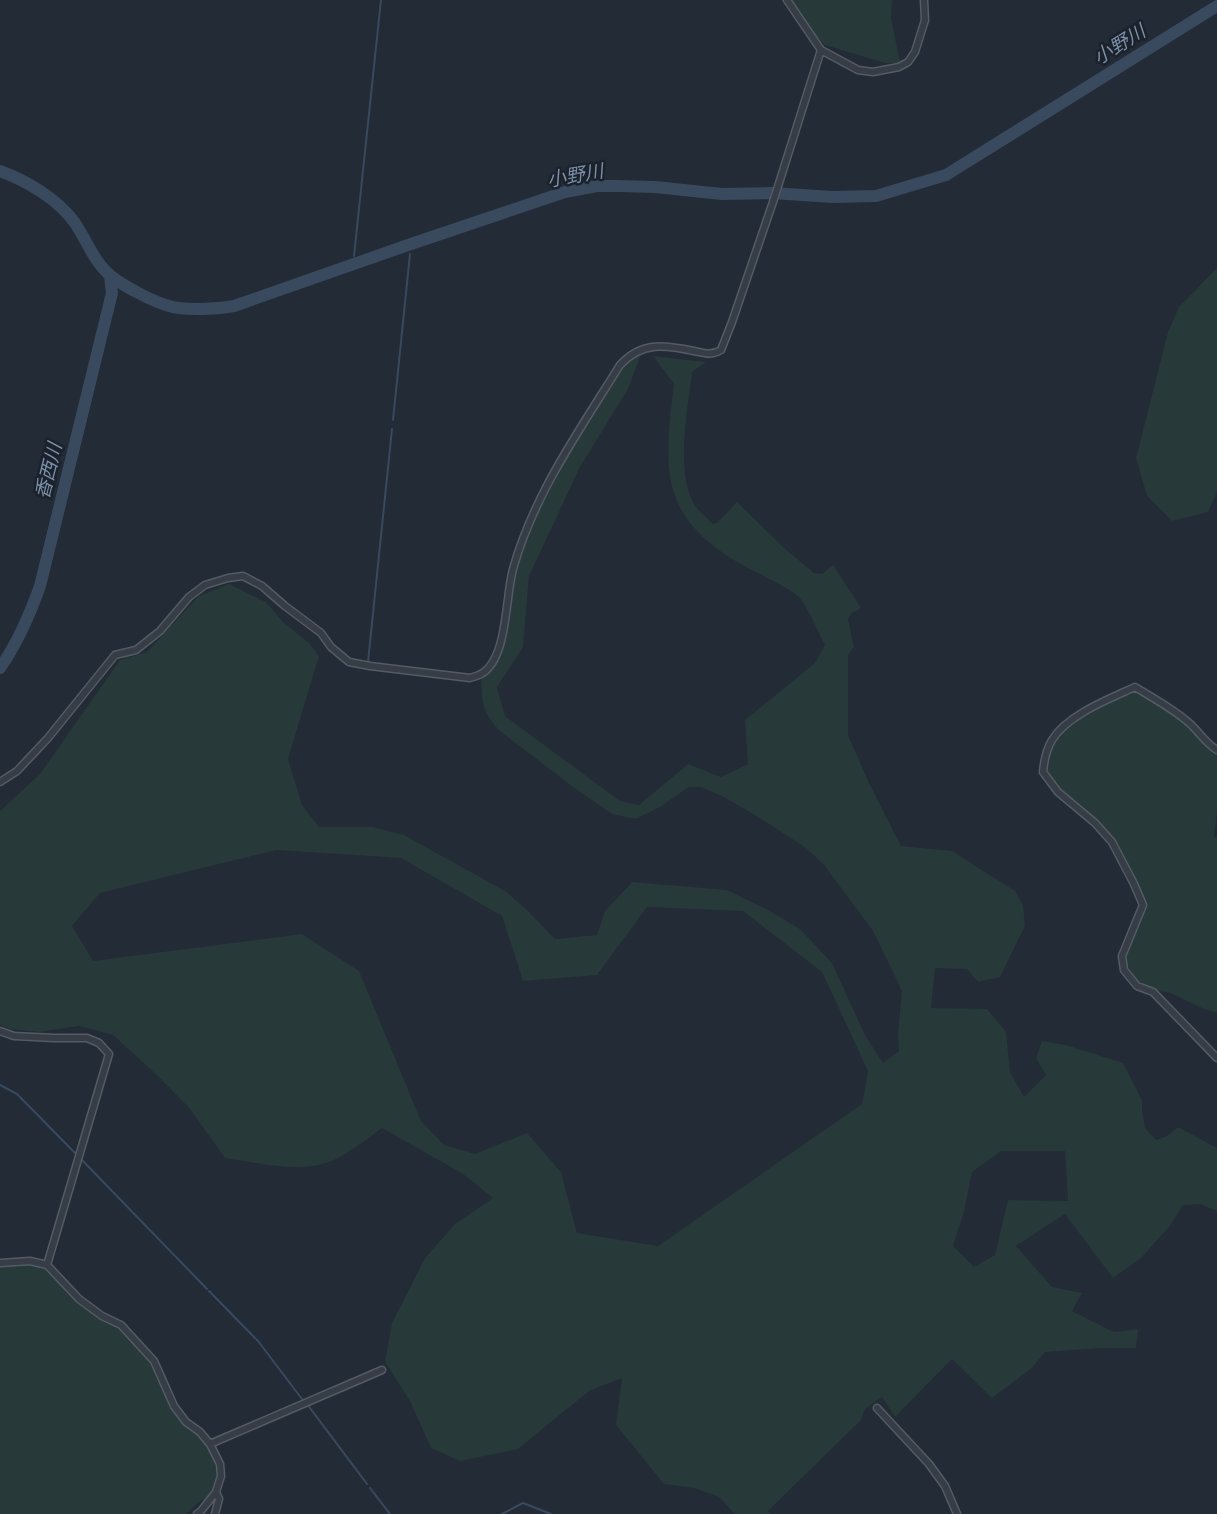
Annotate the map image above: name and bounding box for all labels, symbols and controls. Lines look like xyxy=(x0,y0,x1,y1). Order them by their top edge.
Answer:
water label: 小野川 xyxy=(1090,19,1152,71)
water label: 小野川 xyxy=(545,160,607,194)
water label: 香西川 xyxy=(31,439,69,502)

